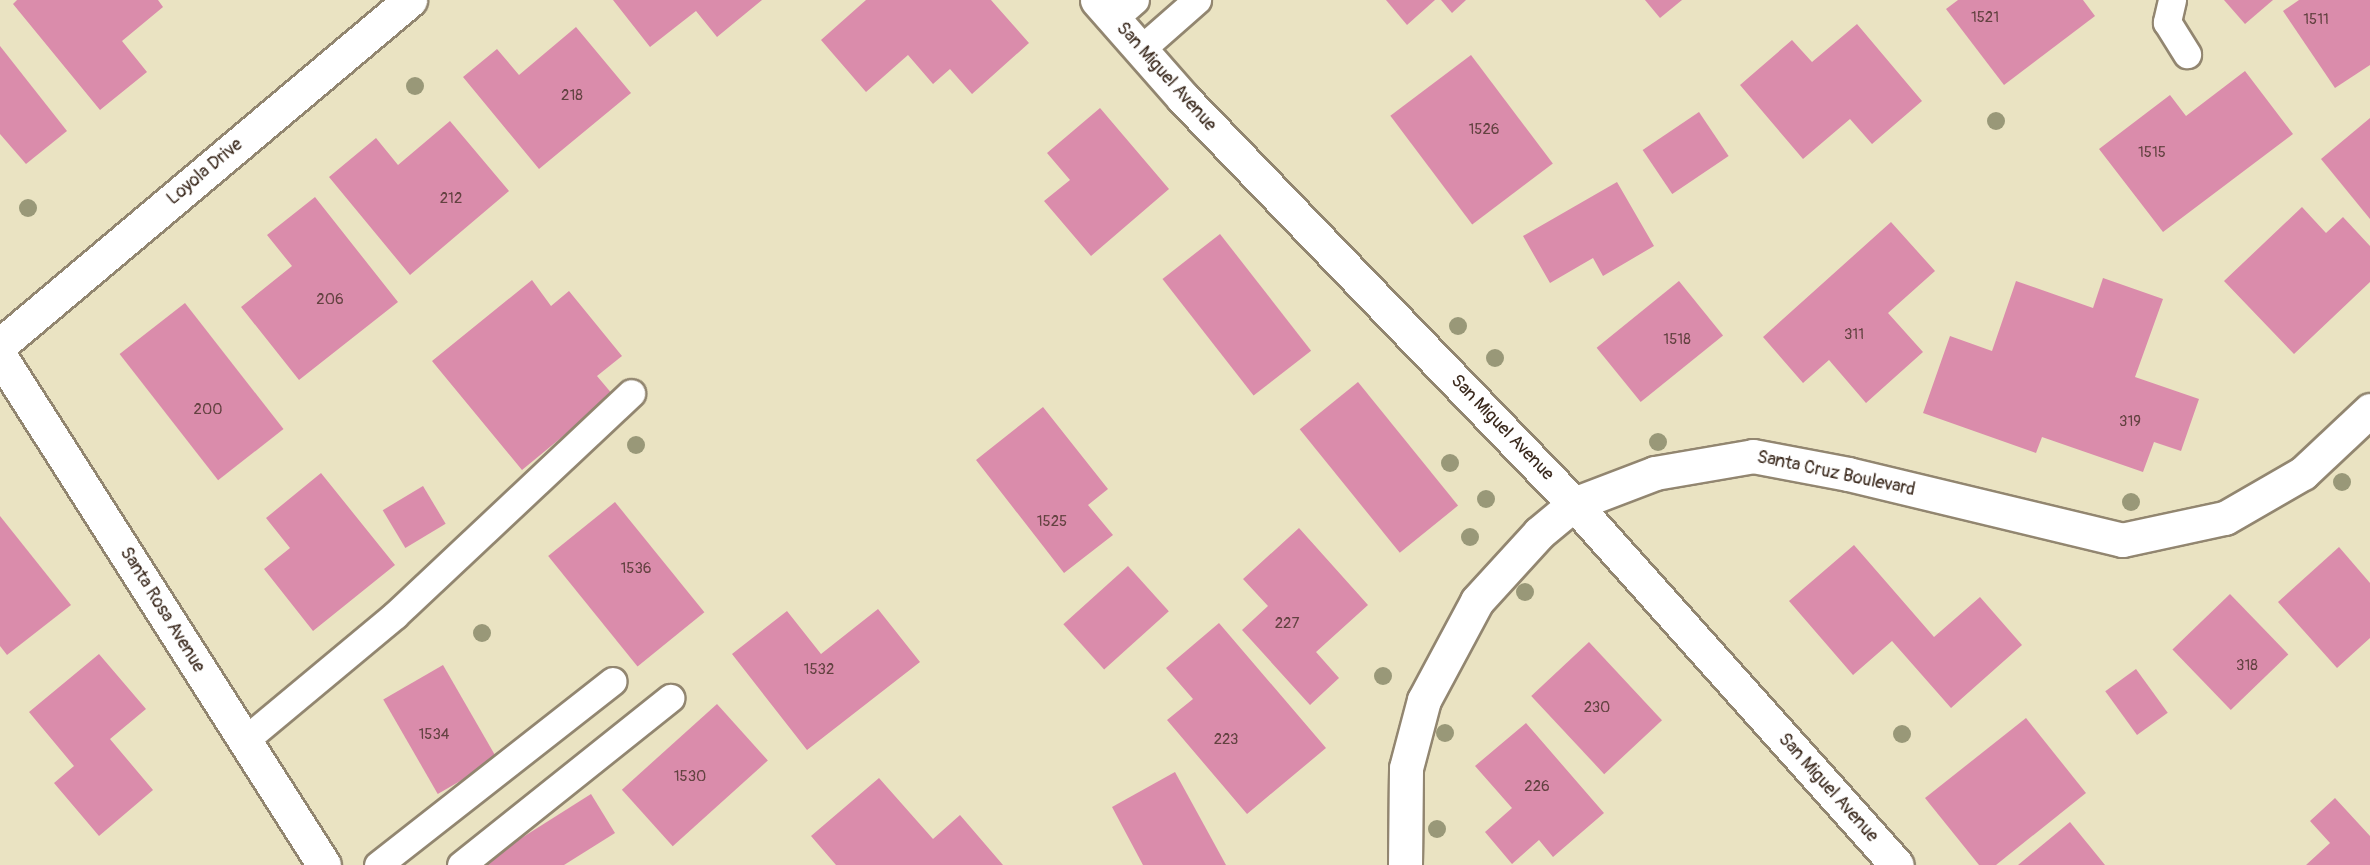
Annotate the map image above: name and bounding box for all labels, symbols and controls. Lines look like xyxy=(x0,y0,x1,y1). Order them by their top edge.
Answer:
house number: 1521 xyxy=(1971,9,1999,27)
house number: 1511 xyxy=(2303,11,2329,29)
street label: San Miguel Avenue xyxy=(1111,18,1221,136)
house number: 218 xyxy=(561,87,583,105)
house number: 1526 xyxy=(1468,121,1500,139)
street label: Loyola Drive xyxy=(163,134,247,210)
house number: 1515 xyxy=(2138,144,2166,162)
house number: 212 xyxy=(440,190,462,208)
house number: 206 xyxy=(316,291,344,309)
house number: 311 xyxy=(1844,326,1864,344)
house number: 1518 xyxy=(1663,331,1691,349)
street label: San Miguel Avenue xyxy=(1446,370,1558,486)
house number: 200 xyxy=(194,401,222,419)
house number: 319 xyxy=(2119,413,2141,431)
street label: Santa Cruz Boulevard xyxy=(1755,447,1917,501)
house number: 1525 xyxy=(1037,513,1067,531)
street label: Santa Rosa Avenue xyxy=(115,543,209,677)
house number: 1536 xyxy=(620,560,652,578)
house number: 227 xyxy=(1275,615,1299,633)
house number: 318 xyxy=(2236,657,2258,675)
house number: 1532 xyxy=(804,661,834,679)
house number: 230 xyxy=(1584,699,1610,717)
house number: 1534 xyxy=(418,726,450,744)
street label: San Miguel Avenue xyxy=(1773,729,1883,847)
house number: 223 xyxy=(1214,731,1238,749)
house number: 1530 xyxy=(674,768,706,786)
house number: 226 xyxy=(1524,778,1550,796)

